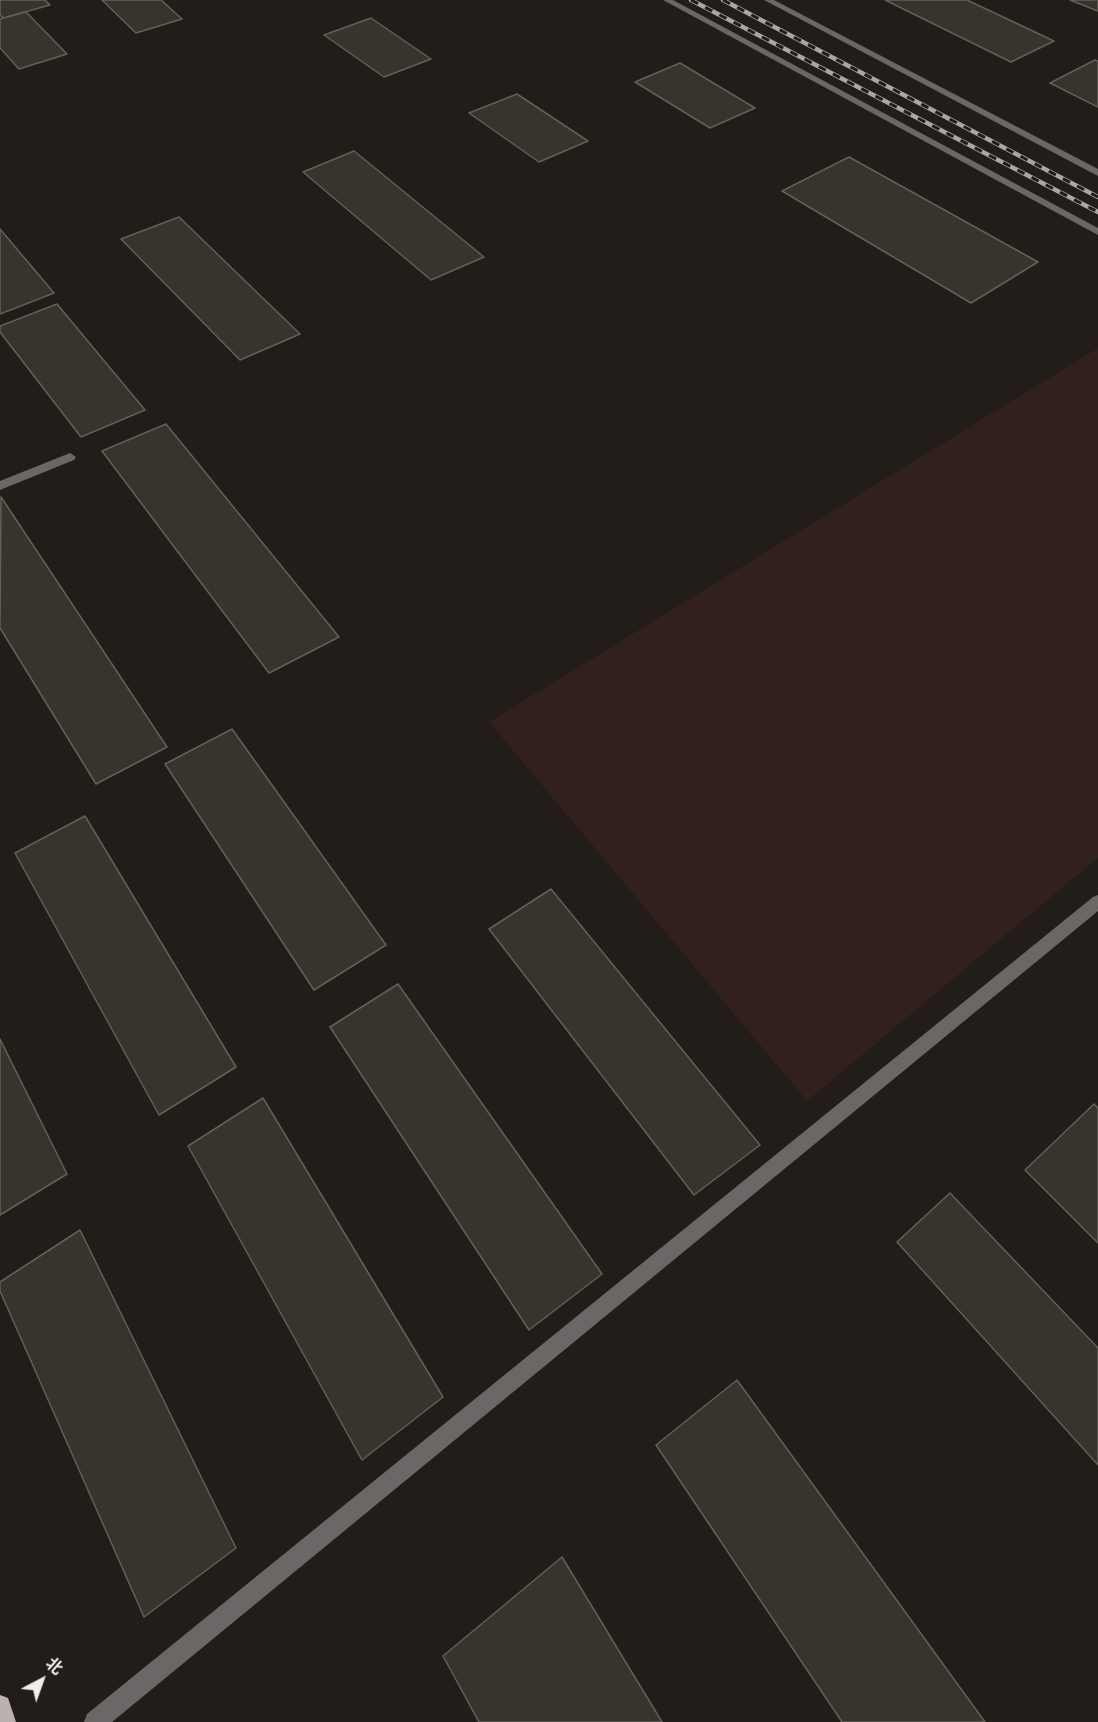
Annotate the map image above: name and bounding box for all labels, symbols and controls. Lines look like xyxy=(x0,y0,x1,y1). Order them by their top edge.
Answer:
north arrow xyxy=(12,1650,72,1710)
text: 北 xyxy=(42,1654,66,1678)

